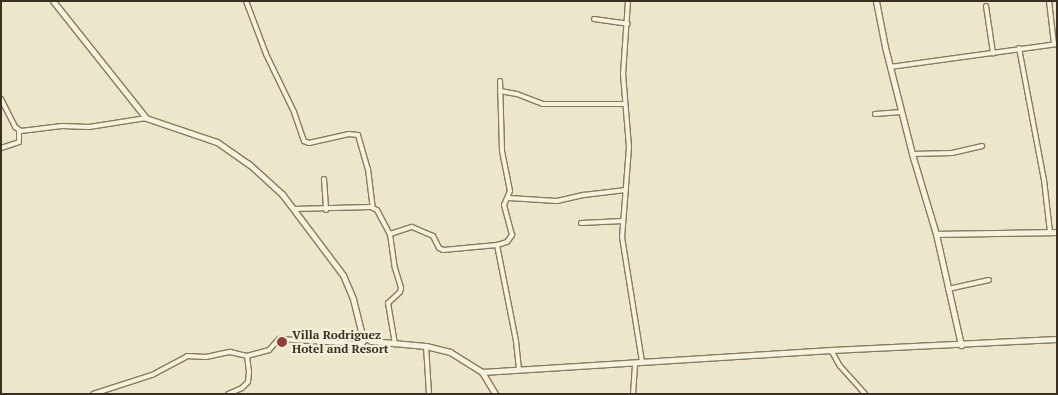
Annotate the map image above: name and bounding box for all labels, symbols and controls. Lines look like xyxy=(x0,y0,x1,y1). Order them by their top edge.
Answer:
place label: Villa Rodriguez Hotel and Resort xyxy=(292,328,389,356)
marker: Villa Rodriguez Hotel and Resort xyxy=(276,336,288,348)

